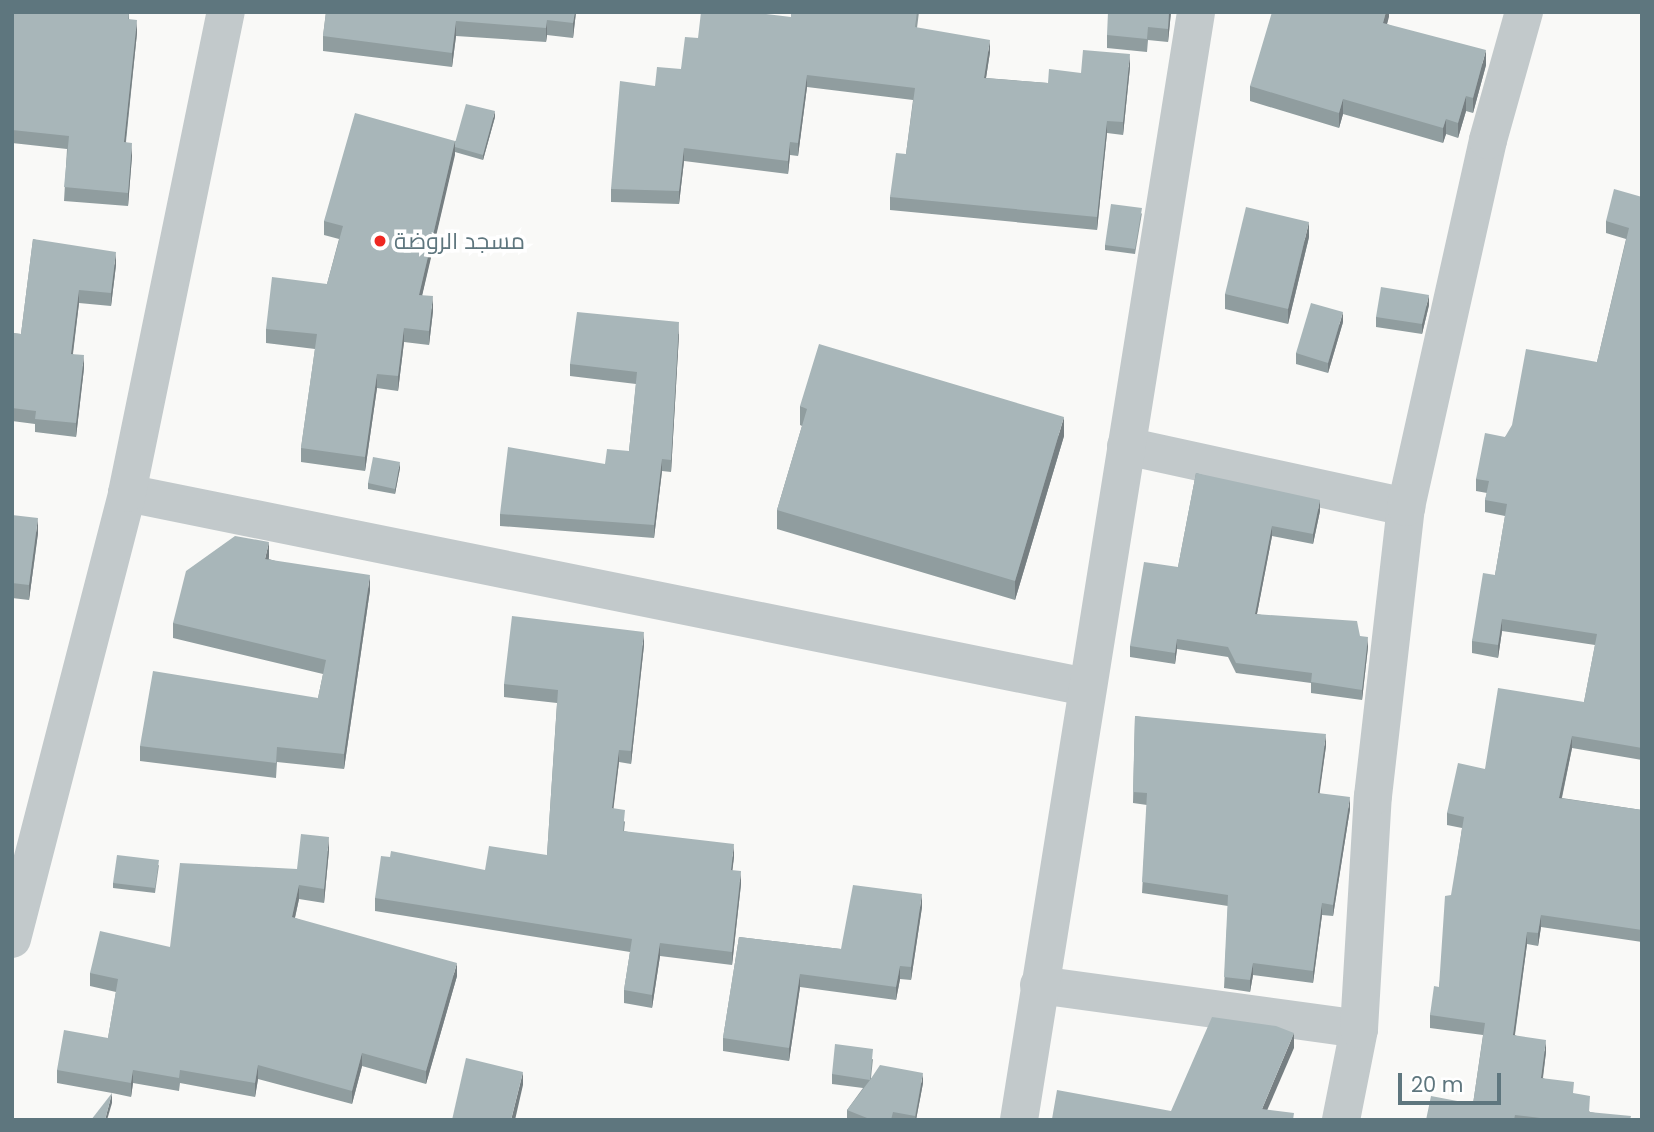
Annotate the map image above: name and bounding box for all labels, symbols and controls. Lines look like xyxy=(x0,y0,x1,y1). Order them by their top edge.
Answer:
place label: مسجد الروضة xyxy=(394,227,525,255)
marker: مسجد الروضة xyxy=(372,233,388,249)
scale bar xyxy=(1402,1058,1505,1102)
text: 20 m xyxy=(1411,1070,1464,1099)

